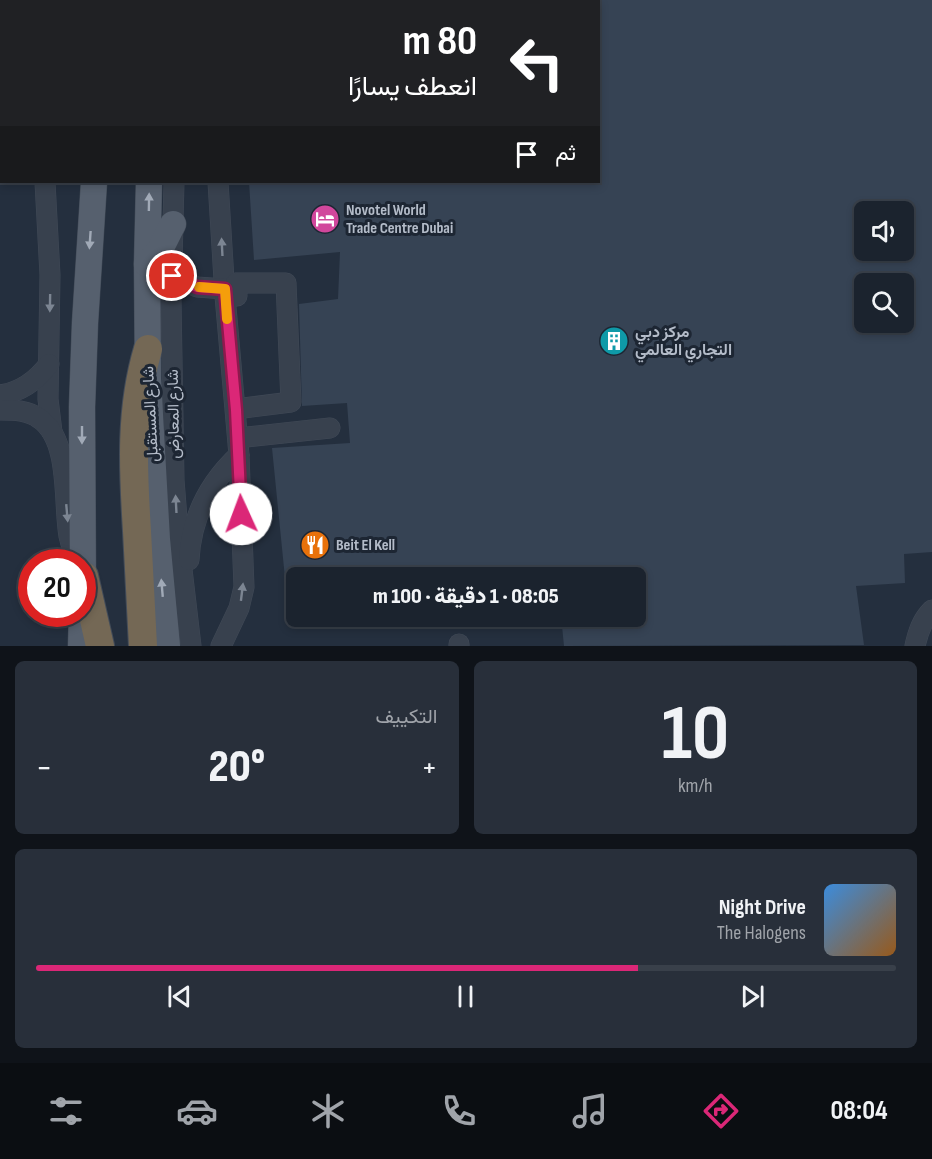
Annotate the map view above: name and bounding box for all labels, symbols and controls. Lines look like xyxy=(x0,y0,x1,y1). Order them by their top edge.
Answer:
text: 80 m xyxy=(403,16,477,67)
icon: left xyxy=(498,24,576,102)
text: انعطف يسارًا xyxy=(348,71,477,103)
icon: arrive xyxy=(510,138,543,171)
text: ثم xyxy=(555,140,576,167)
one-way arrow xyxy=(144,192,154,211)
place label: Novotel World Trade Centre Dubai xyxy=(346,201,453,238)
map controls xyxy=(854,201,914,333)
button: sound xyxy=(854,201,914,261)
hotel icon: Novotel World Trade Centre Dubai xyxy=(309,203,341,235)
one-way arrow xyxy=(86,230,95,249)
one-way arrow xyxy=(218,237,227,256)
pin xyxy=(146,250,197,301)
icon: arrive xyxy=(155,259,188,292)
button: search xyxy=(854,273,914,333)
one-way arrow xyxy=(45,293,55,312)
place label: مركز دبي التجاري العالمي xyxy=(635,323,732,363)
building icon: مركز دبي التجاري العالمي xyxy=(598,325,630,357)
street label: شارع المستقبل xyxy=(139,365,164,462)
street label: شارع المعارض xyxy=(164,369,185,459)
one-way arrow xyxy=(77,425,87,444)
position arrow xyxy=(209,482,273,546)
one-way arrow xyxy=(171,495,180,514)
one-way arrow xyxy=(62,503,72,522)
restaurant icon: Beit El Kell xyxy=(299,529,331,561)
place label: Beit El Kell xyxy=(336,536,395,555)
speed limit sign: 20 xyxy=(18,549,96,627)
one-way arrow xyxy=(157,578,167,597)
one-way arrow xyxy=(237,582,247,601)
text: 08:05 · 1 دقيقة · 100 m xyxy=(373,583,559,610)
text: 10 xyxy=(661,688,729,781)
text: التكييف xyxy=(375,705,438,729)
text: 20° xyxy=(208,740,265,795)
text: − xyxy=(36,748,52,788)
text: + xyxy=(421,748,438,788)
text: km/h xyxy=(678,774,713,798)
text: Night Drive xyxy=(719,894,806,921)
text: The Halogens xyxy=(717,921,806,945)
icon: previous xyxy=(163,980,196,1013)
icon: pause xyxy=(449,980,482,1013)
icon: next xyxy=(736,980,769,1013)
icon: filters xyxy=(45,1090,87,1132)
icon: car xyxy=(176,1090,218,1132)
icon: climate xyxy=(307,1090,349,1132)
icon: phone xyxy=(438,1090,480,1132)
icon: music xyxy=(569,1090,611,1132)
icon: directions xyxy=(700,1090,742,1132)
text: 08:04 xyxy=(830,1095,888,1127)

